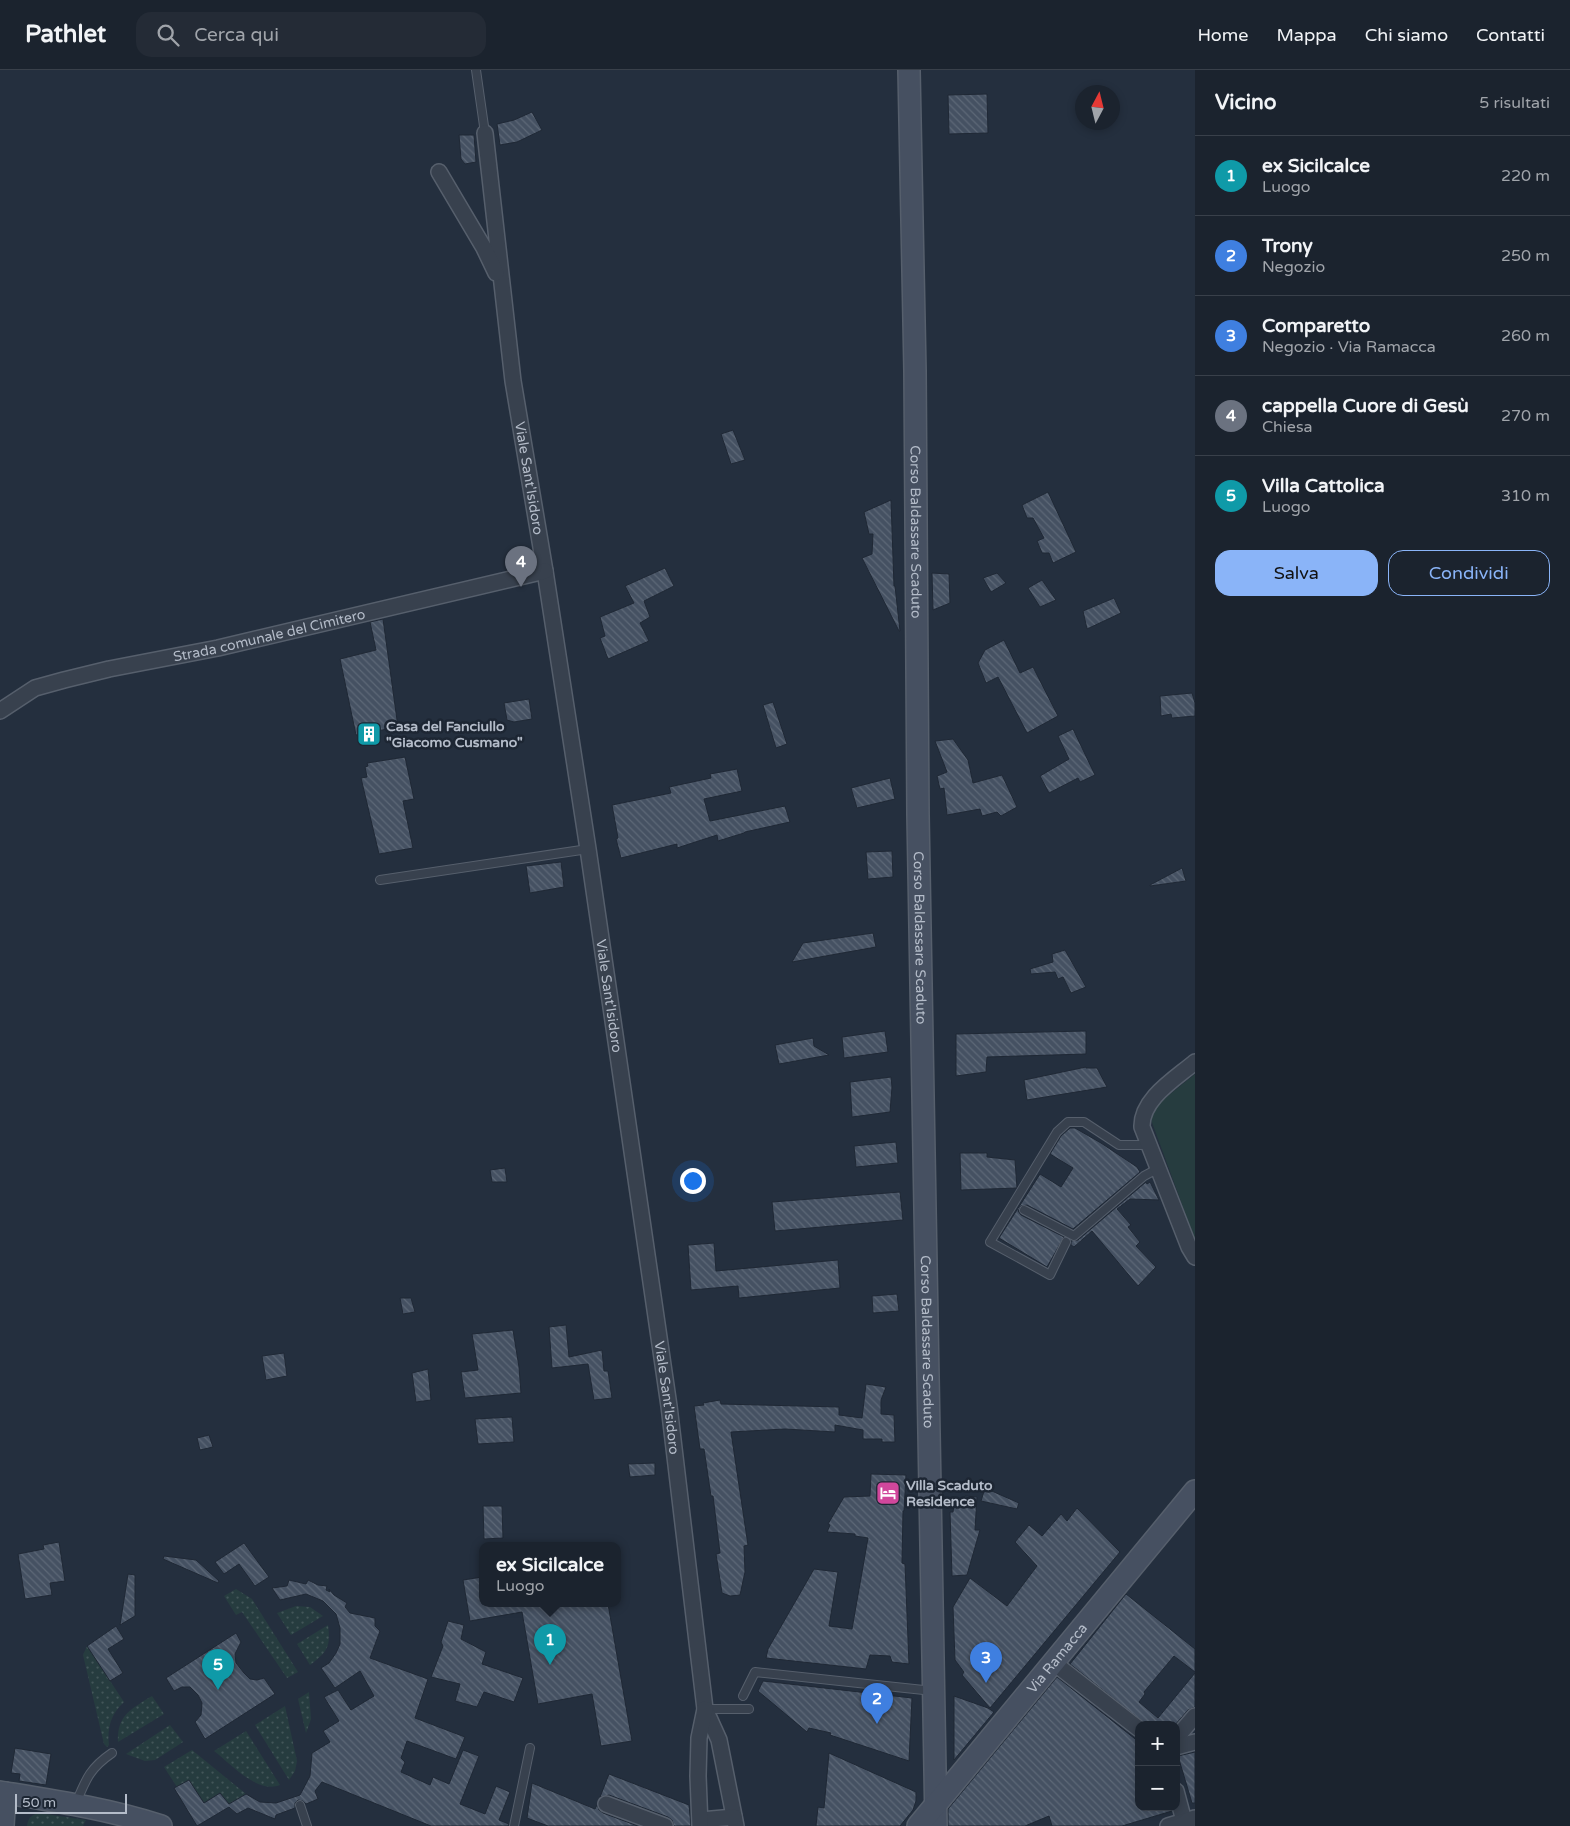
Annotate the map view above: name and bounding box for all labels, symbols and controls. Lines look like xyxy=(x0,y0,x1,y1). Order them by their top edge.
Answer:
search box xyxy=(136,12,486,57)
text: Pathlet xyxy=(25,20,106,49)
icon: search xyxy=(154,21,182,49)
text: Cerca qui xyxy=(194,24,279,46)
text: Home xyxy=(1197,24,1248,46)
text: Mappa xyxy=(1276,24,1337,46)
text: Chi siamo xyxy=(1365,24,1448,46)
text: Contatti xyxy=(1476,24,1545,46)
north arrow xyxy=(1075,85,1120,130)
text: Vicino xyxy=(1215,90,1277,115)
text: 5 risultati xyxy=(1479,93,1550,113)
text: ex Sicilcalce xyxy=(1262,155,1370,177)
text: 1 xyxy=(1226,166,1236,186)
text: 220 m xyxy=(1501,166,1550,186)
text: Luogo xyxy=(1262,177,1311,197)
text: Trony xyxy=(1262,235,1313,257)
text: 2 xyxy=(1226,246,1236,266)
text: 250 m xyxy=(1501,246,1550,266)
text: Negozio xyxy=(1262,257,1325,277)
text: Comparetto xyxy=(1262,315,1370,337)
text: 3 xyxy=(1226,326,1236,346)
text: 260 m xyxy=(1501,326,1550,346)
text: Negozio · Via Ramacca xyxy=(1262,337,1436,357)
text: cappella Cuore di Gesù xyxy=(1262,395,1469,417)
text: 4 xyxy=(1226,406,1236,426)
text: 270 m xyxy=(1501,406,1550,426)
text: Chiesa xyxy=(1262,417,1313,437)
street label: Viale Sant'Isidoro xyxy=(511,420,547,536)
street label: Corso Baldassare Scaduto xyxy=(907,445,925,619)
text: Villa Cattolica xyxy=(1262,475,1385,497)
text: 5 xyxy=(1226,486,1236,506)
text: 310 m xyxy=(1501,486,1550,506)
text: Luogo xyxy=(1262,497,1311,517)
pin: 4 xyxy=(505,546,537,587)
button: Salva xyxy=(1215,550,1378,596)
button: Condividi xyxy=(1388,550,1550,596)
street label: Strada comunale del Cimitero xyxy=(172,605,367,665)
place label: Casa del Fanciullo "Giacomo Cusmano" xyxy=(386,718,523,751)
building icon: Casa del Fanciullo "Giacomo Cusmano" xyxy=(356,721,382,747)
street label: Corso Baldassare Scaduto xyxy=(910,851,930,1025)
street label: Viale Sant'Isidoro xyxy=(593,938,626,1054)
your location xyxy=(680,1168,706,1194)
street label: Corso Baldassare Scaduto xyxy=(917,1255,937,1429)
street label: Viale Sant'Isidoro xyxy=(651,1340,683,1455)
place label: Villa Scaduto Residence xyxy=(906,1477,993,1510)
hotel icon: Villa Scaduto Residence xyxy=(875,1480,901,1506)
popup xyxy=(479,1542,621,1607)
text: ex Sicilcalce xyxy=(496,1554,604,1576)
text: Luogo xyxy=(496,1576,544,1596)
street label: Via Ramacca xyxy=(1023,1619,1091,1697)
pin: 1 xyxy=(534,1624,566,1665)
pin: 3 xyxy=(970,1642,1002,1683)
pin: 5 xyxy=(202,1649,234,1690)
pin: 2 xyxy=(861,1683,893,1724)
map controls xyxy=(1135,1721,1180,1811)
button: + xyxy=(1135,1721,1180,1766)
button: − xyxy=(1135,1766,1180,1811)
scale bar xyxy=(15,1791,128,1814)
text: 50 m xyxy=(22,1794,56,1811)

